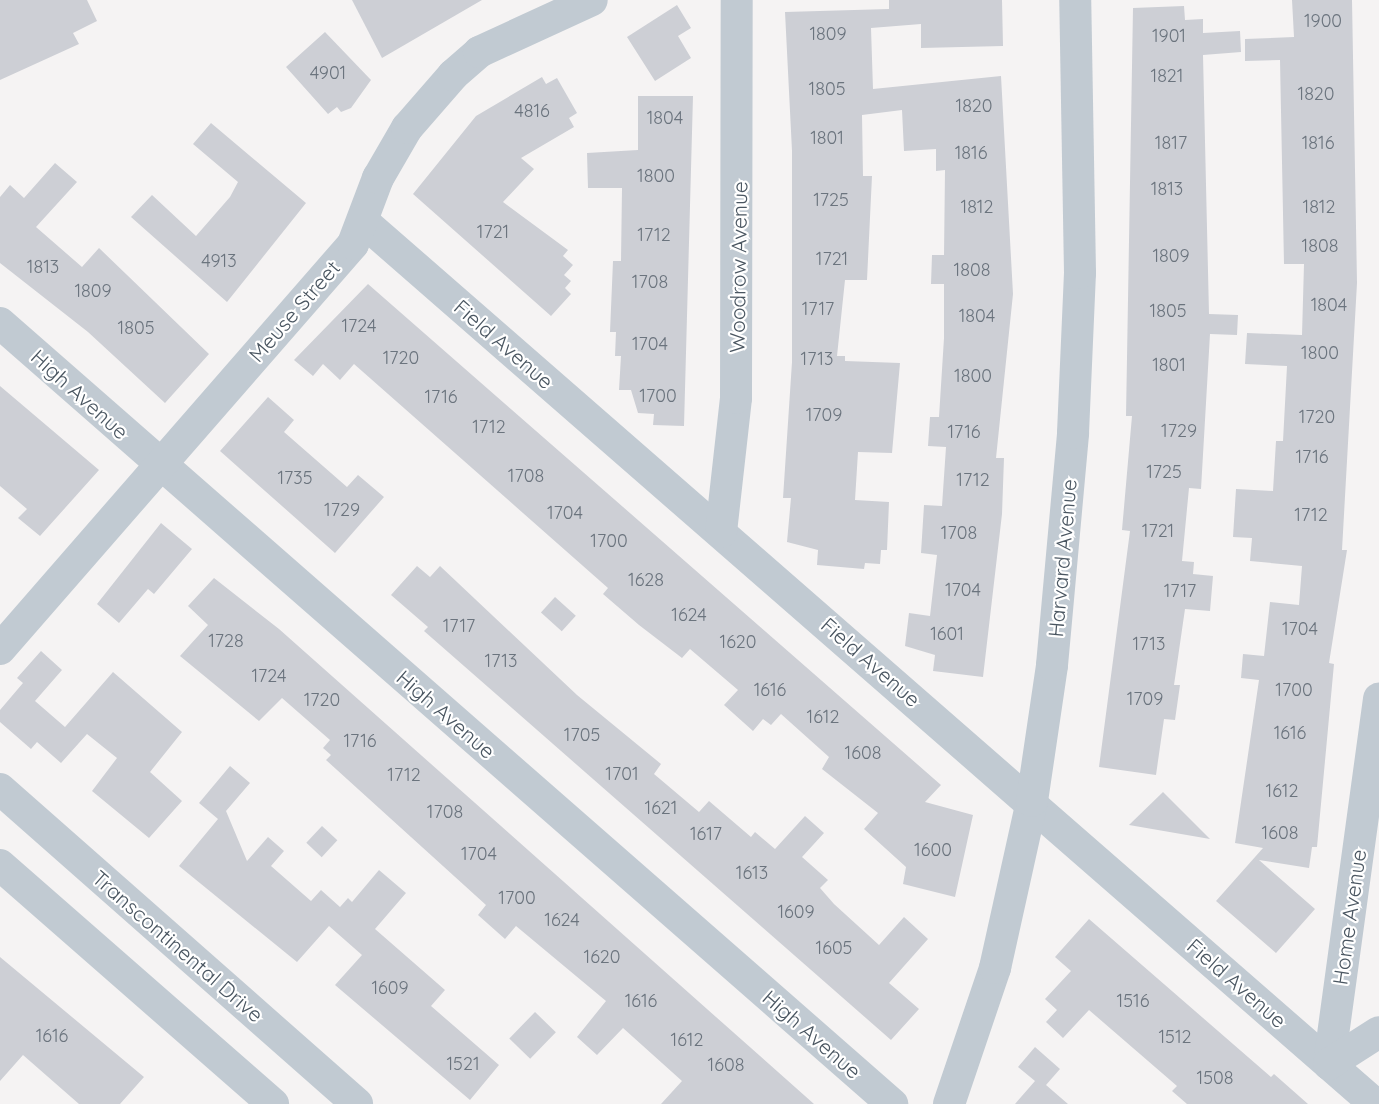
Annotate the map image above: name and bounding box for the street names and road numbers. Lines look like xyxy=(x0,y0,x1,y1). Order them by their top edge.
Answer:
street label: Woodrow Avenue xyxy=(724,181,752,353)
street label: Meuse Street xyxy=(243,255,345,367)
street label: Field Avenue xyxy=(449,294,559,394)
street label: High Avenue xyxy=(26,344,134,444)
street label: Harvard Avenue xyxy=(1043,478,1081,638)
street label: Field Avenue xyxy=(816,612,926,712)
street label: High Avenue xyxy=(392,664,500,764)
street label: Home Avenue xyxy=(1327,848,1371,986)
street label: Transcontinental Drive xyxy=(87,865,269,1027)
street label: Field Avenue xyxy=(1182,933,1292,1033)
street label: High Avenue xyxy=(758,984,866,1084)

